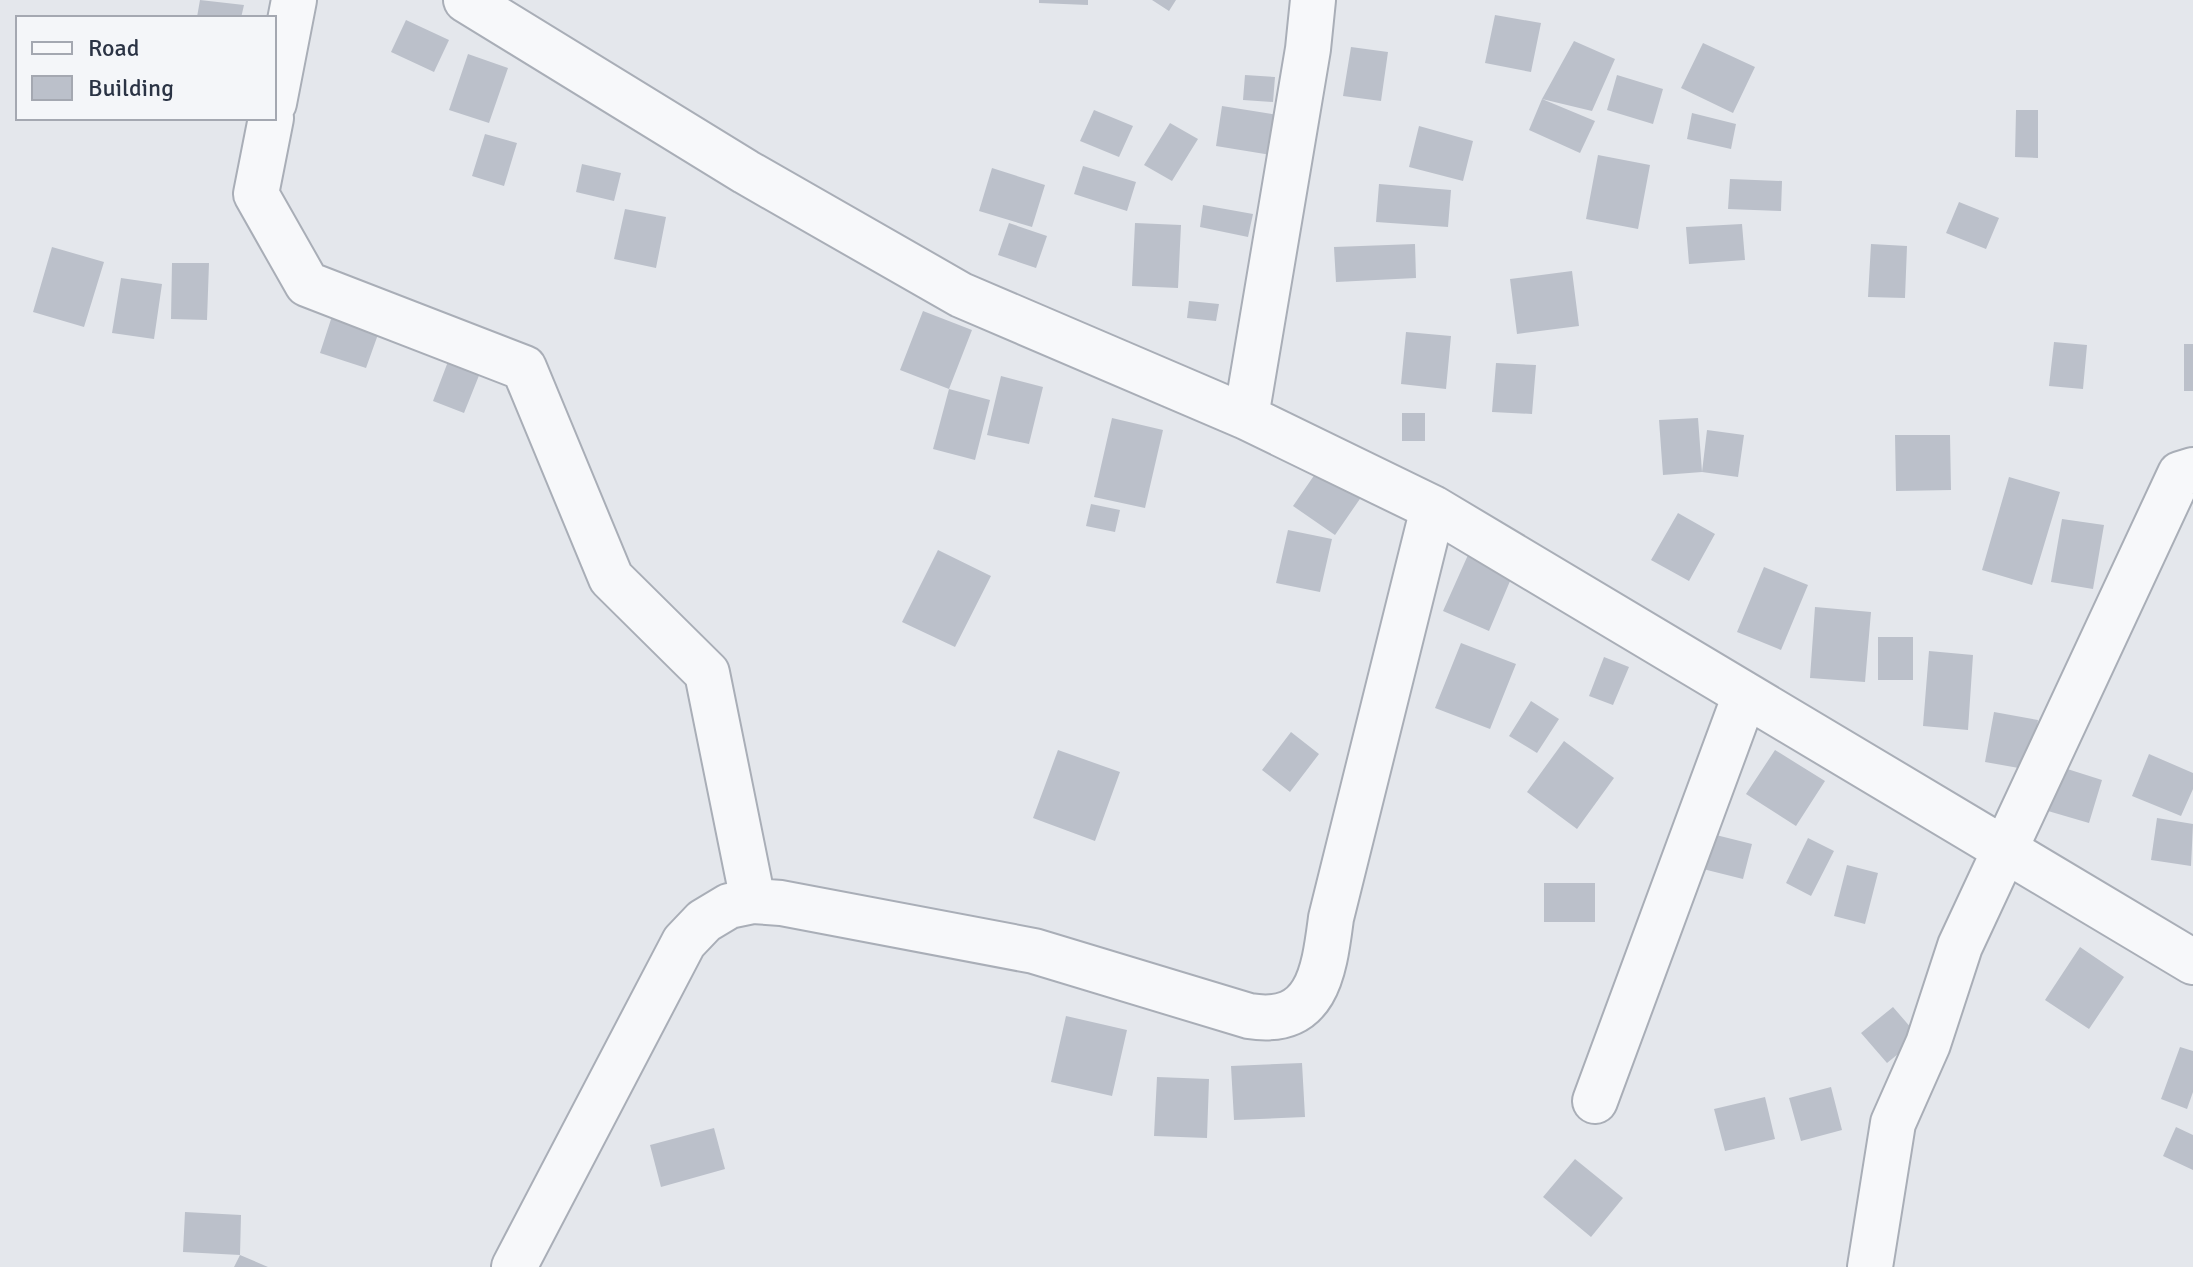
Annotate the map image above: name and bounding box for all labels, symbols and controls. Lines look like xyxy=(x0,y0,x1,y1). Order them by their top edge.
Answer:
legend xyxy=(16,16,276,120)
text: Road xyxy=(88,33,139,63)
text: Building xyxy=(88,73,174,103)

